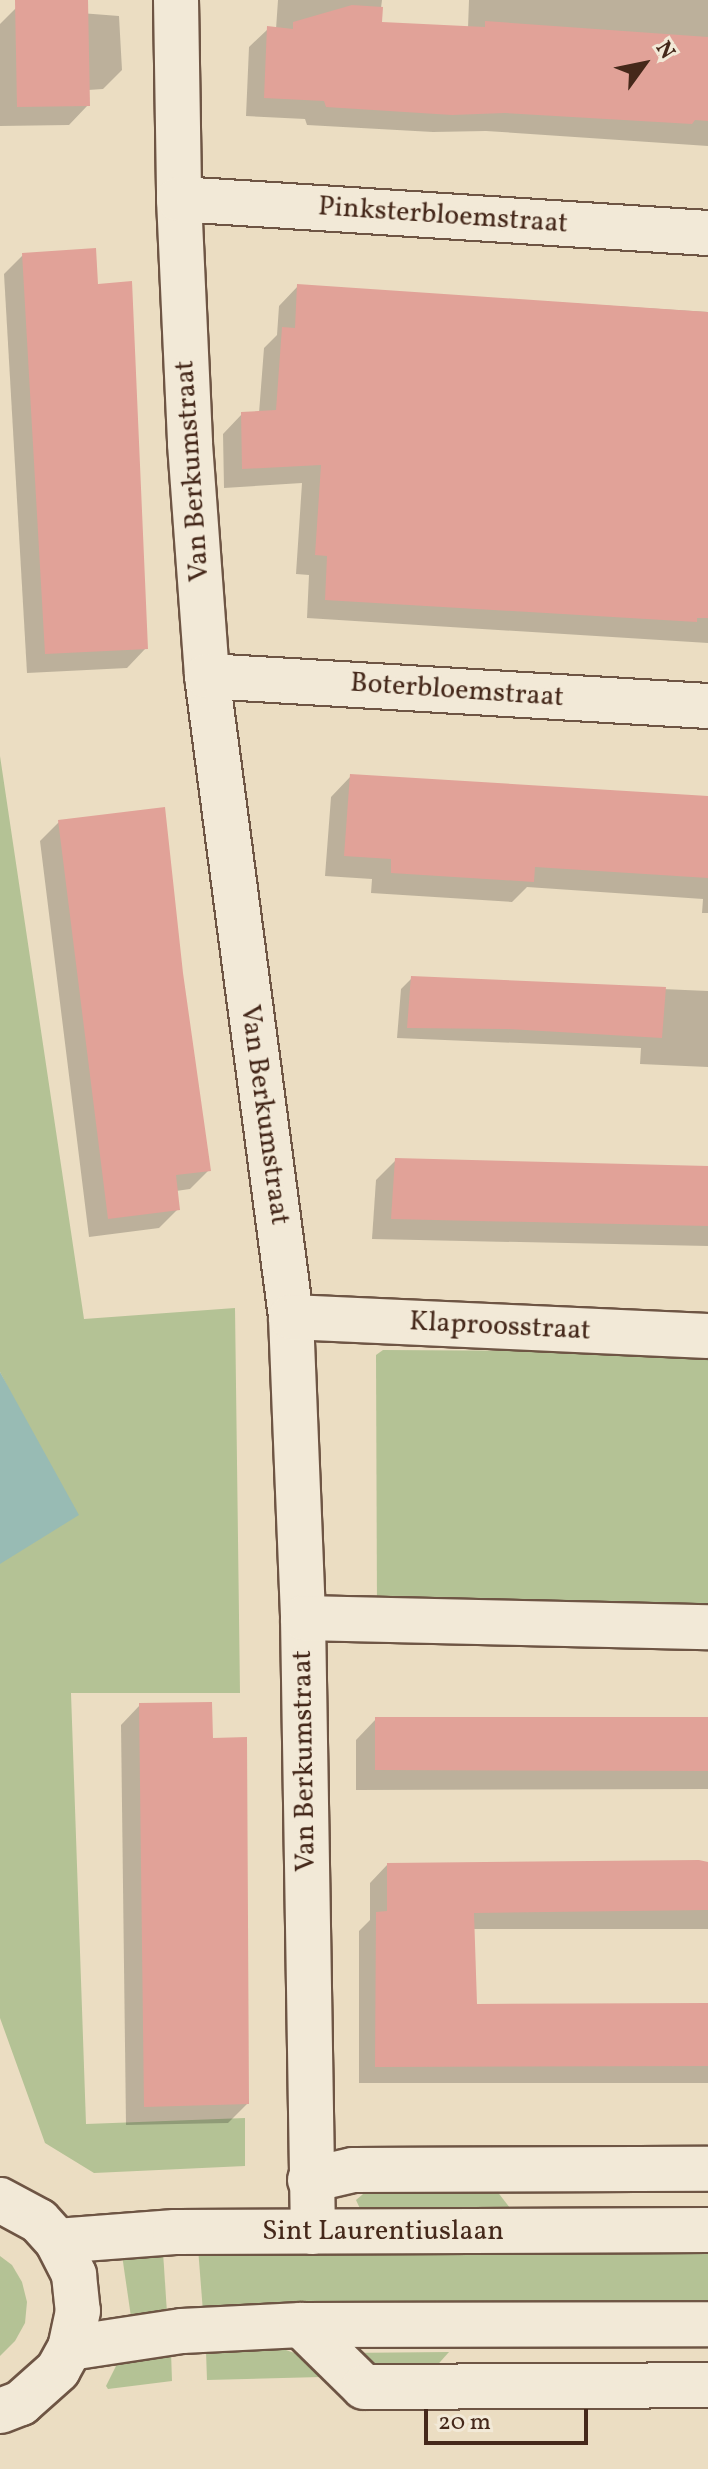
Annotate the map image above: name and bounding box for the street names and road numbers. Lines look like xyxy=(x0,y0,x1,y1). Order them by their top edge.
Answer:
street label: Pinksterbloemstraat xyxy=(317,191,569,241)
street label: Van Berkumstraat xyxy=(168,359,218,583)
street label: Boterbloemstraat xyxy=(349,667,565,715)
street label: Van Berkumstraat xyxy=(232,1003,296,1227)
street label: Klaproosstraat xyxy=(408,1305,592,1349)
street label: Van Berkumstraat xyxy=(286,1650,324,1872)
street label: Sint Laurentiuslaan xyxy=(262,2215,504,2249)

